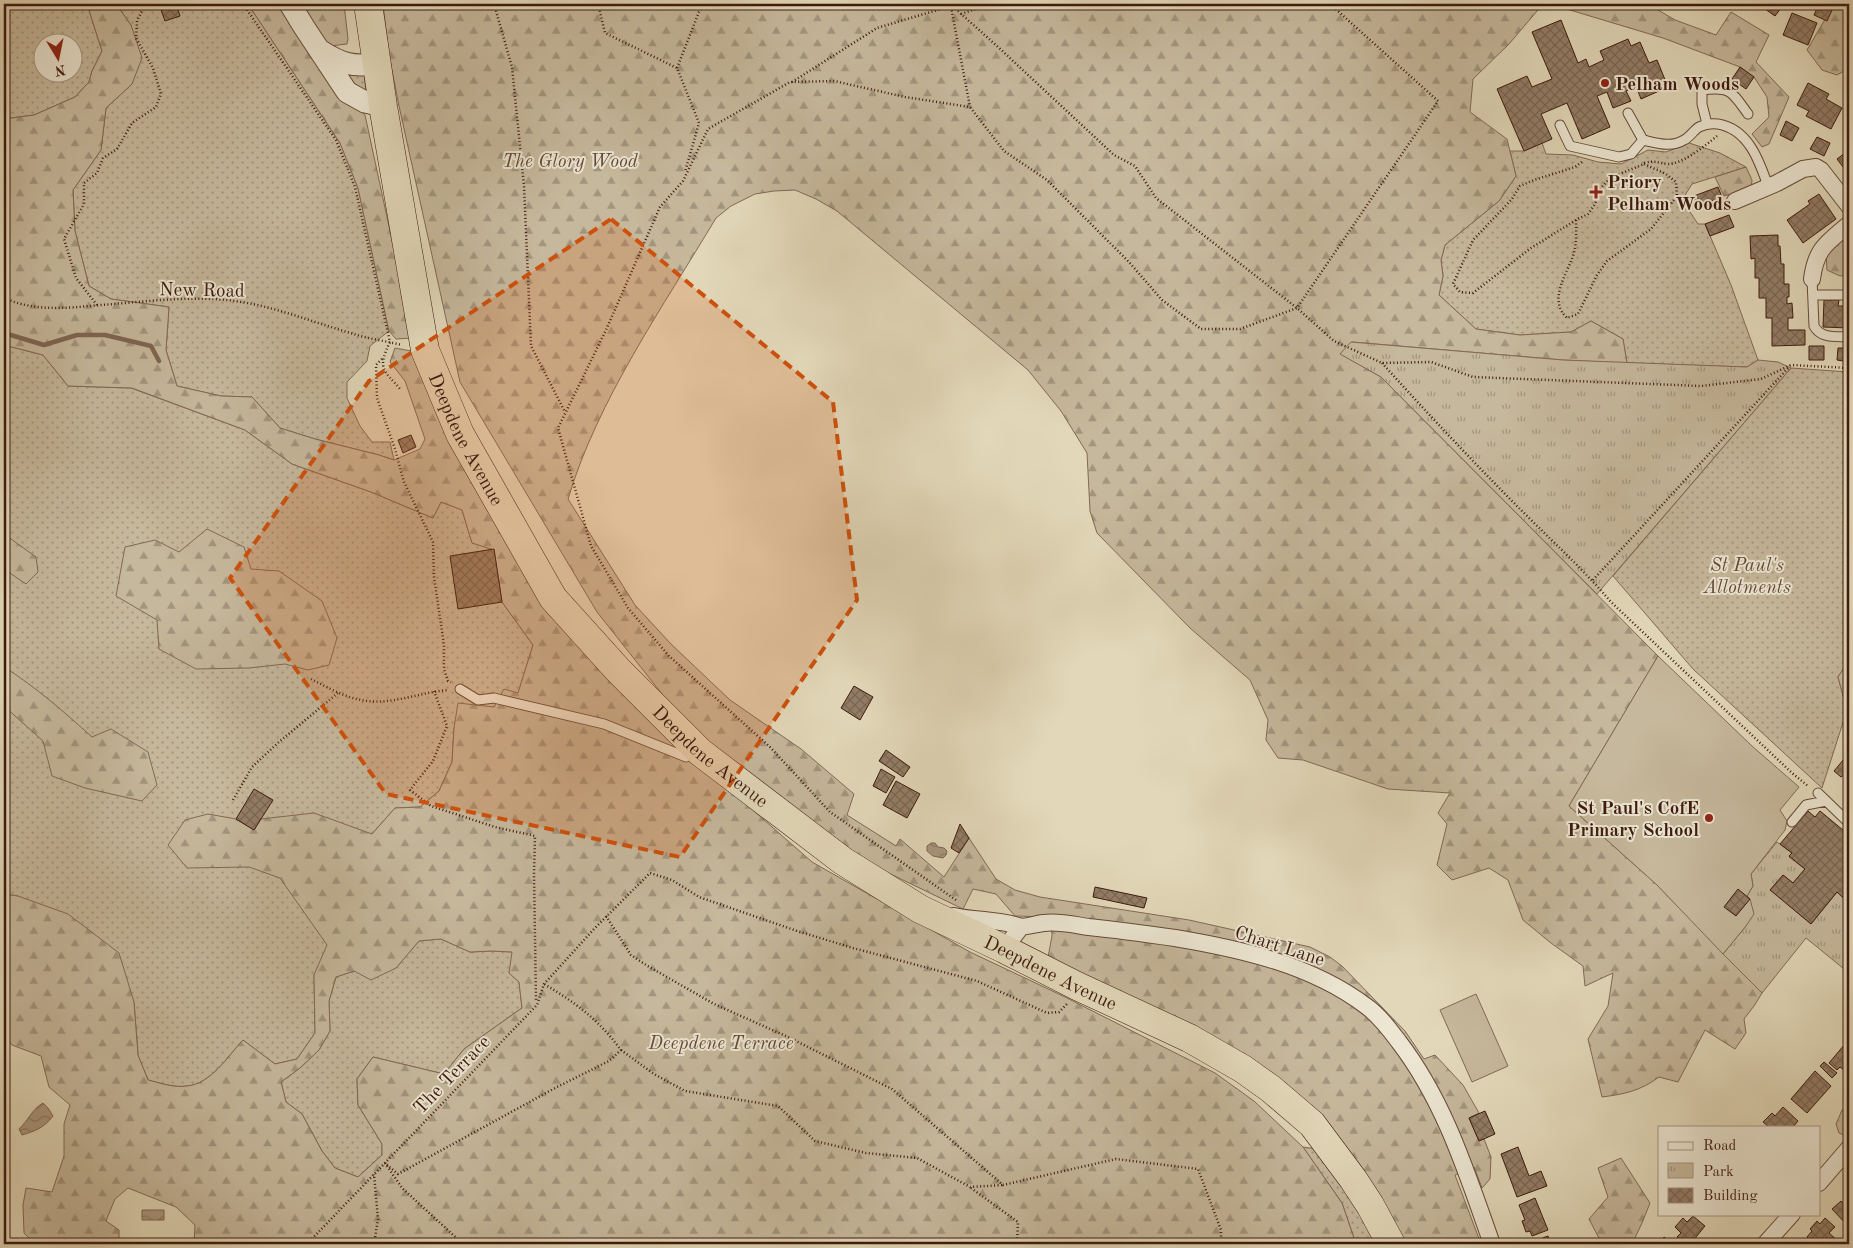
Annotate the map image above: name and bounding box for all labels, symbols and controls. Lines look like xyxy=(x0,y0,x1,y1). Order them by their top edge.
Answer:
north arrow xyxy=(32,32,82,82)
text: N xyxy=(53,62,67,78)
place label: Pelham Woods xyxy=(1615,76,1739,95)
marker: Pelham Woods xyxy=(1599,77,1611,89)
park label: The Glory Wood xyxy=(502,153,639,172)
place label: Priory Pelham Woods xyxy=(1607,174,1731,215)
marker: Priory Pelham Woods xyxy=(1589,185,1603,199)
street label: New Road xyxy=(159,281,245,302)
street label: Deepdene Avenue xyxy=(424,371,506,510)
park label: St Paul's Allotments xyxy=(1702,557,1791,598)
street label: Deepdene Avenue xyxy=(648,703,771,812)
place label: St Paul's CofE Primary School xyxy=(1567,800,1699,841)
marker: St Paul's CofE Primary School xyxy=(1703,812,1715,824)
street label: Chart Lane xyxy=(1232,924,1327,971)
street label: Deepdene Avenue xyxy=(980,934,1119,1015)
street label: The Terrace xyxy=(411,1033,495,1119)
park label: Deepdene Terrace xyxy=(647,1035,794,1054)
legend xyxy=(1658,1126,1820,1216)
text: Road xyxy=(1703,1139,1737,1154)
text: Park xyxy=(1703,1165,1734,1180)
text: Building xyxy=(1703,1189,1758,1204)

